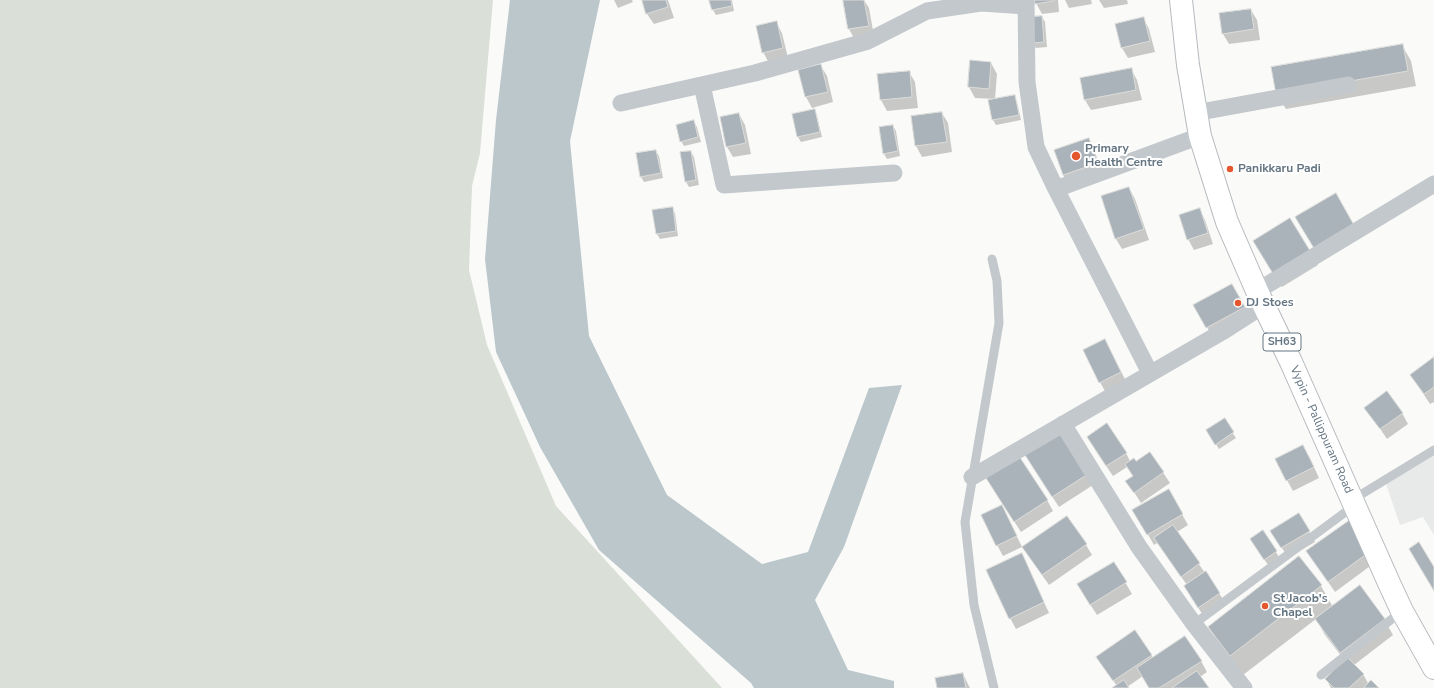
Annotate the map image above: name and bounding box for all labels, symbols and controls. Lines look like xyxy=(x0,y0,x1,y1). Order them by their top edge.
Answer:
place label: Primary Health Centre xyxy=(1085,142,1163,170)
marker: Primary Health Centre xyxy=(1070,150,1082,162)
place label: Panikkaru Padi xyxy=(1238,162,1321,176)
marker: Panikkaru Padi xyxy=(1225,164,1235,174)
place label: DJ Stoes xyxy=(1246,296,1294,310)
marker: DJ Stoes xyxy=(1233,298,1243,308)
road number: SH63 xyxy=(1263,333,1301,351)
street label: Vypin - Pallippuram Road xyxy=(1286,364,1356,496)
place label: St Jacob's Chapel xyxy=(1273,592,1328,620)
marker: St Jacob's Chapel xyxy=(1260,601,1270,611)

